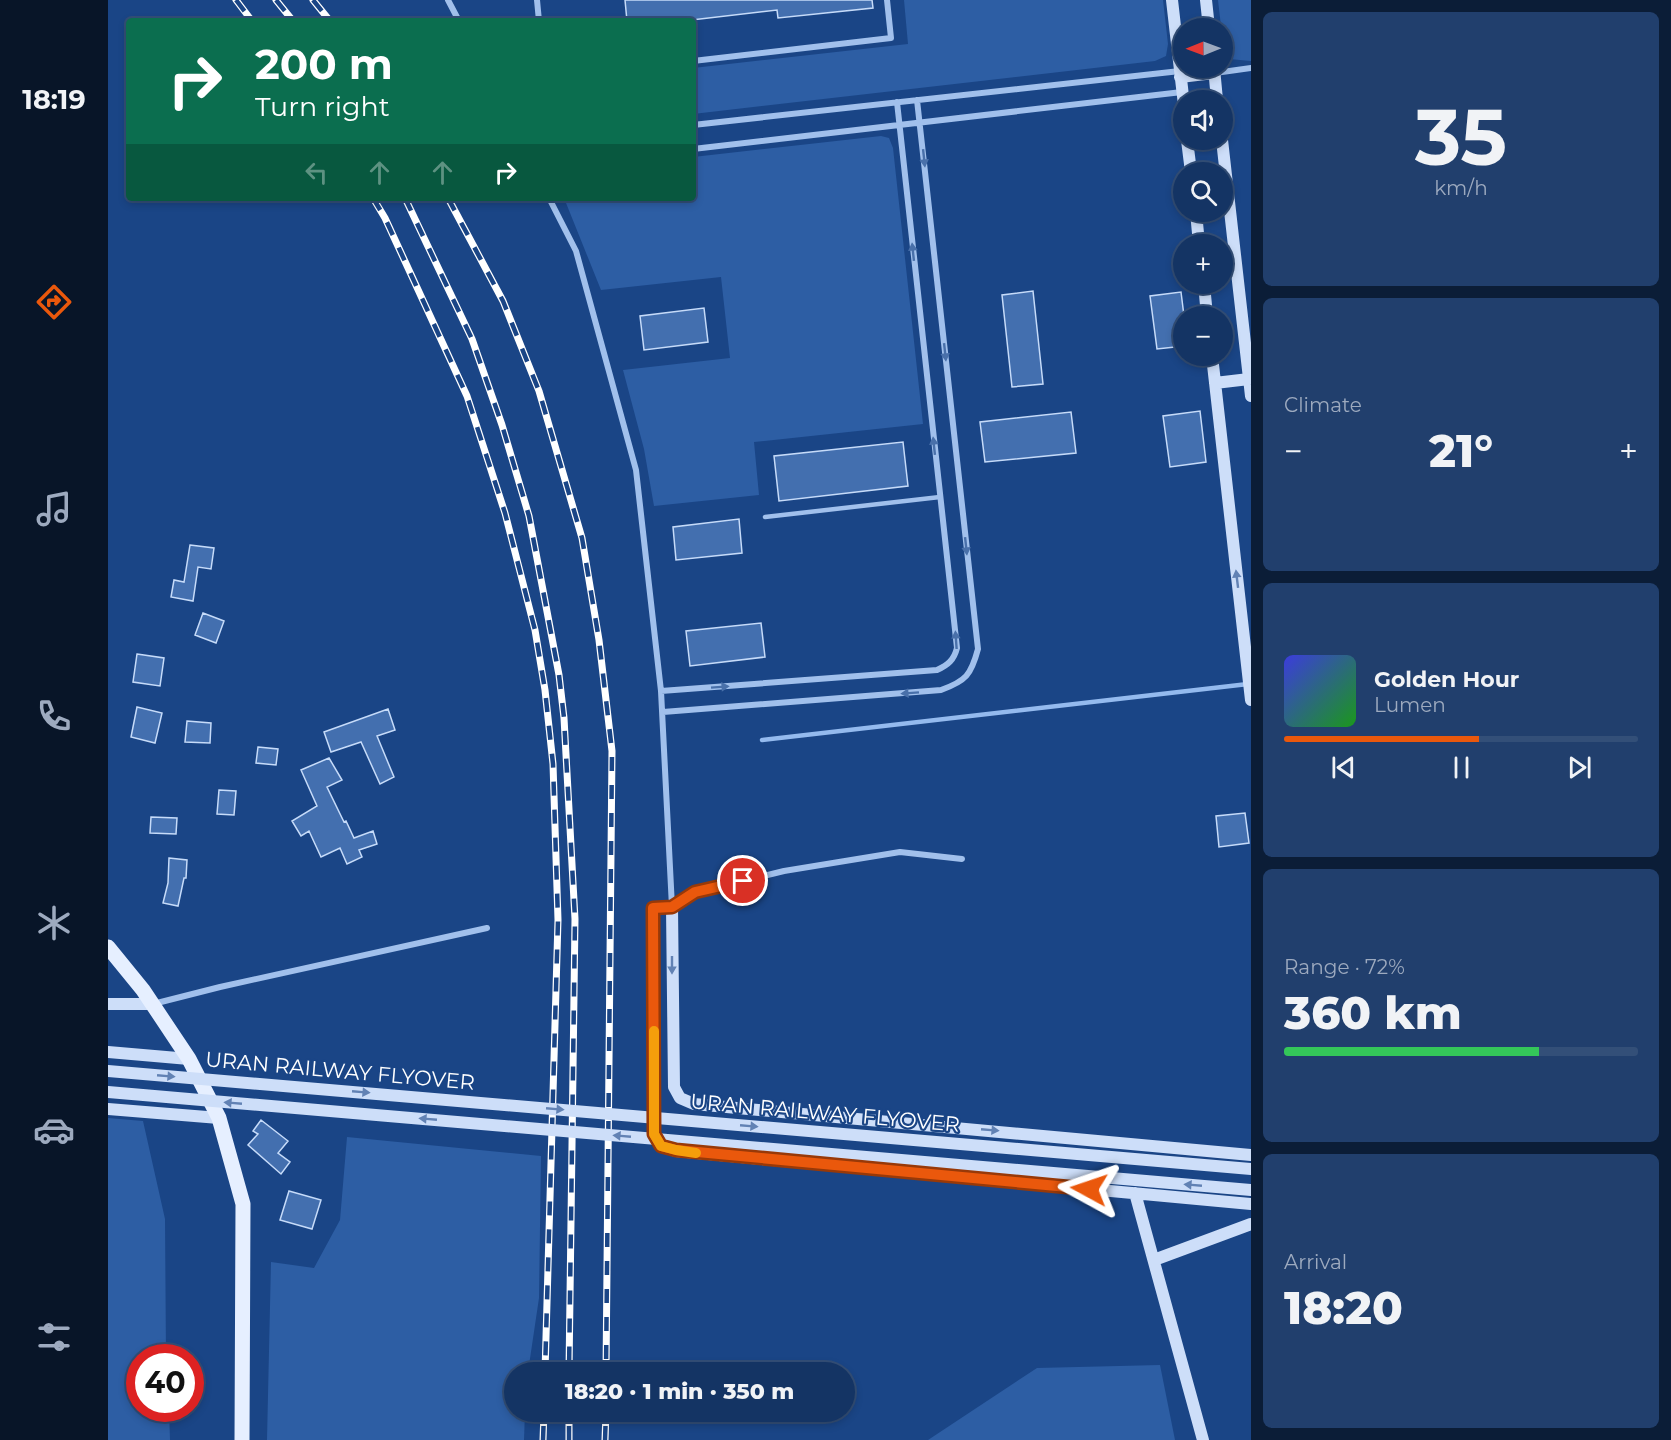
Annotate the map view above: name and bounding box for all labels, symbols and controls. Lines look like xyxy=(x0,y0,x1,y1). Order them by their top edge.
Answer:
north arrow xyxy=(1173,18,1233,78)
map controls xyxy=(1173,18,1233,366)
text: 200 m xyxy=(255,38,393,90)
icon: right xyxy=(156,42,234,120)
text: 18:19 xyxy=(22,83,86,116)
text: 35 xyxy=(1415,89,1507,185)
text: Turn right xyxy=(255,90,390,123)
button: sound xyxy=(1173,90,1233,150)
one-way arrow xyxy=(919,149,928,168)
icon: left xyxy=(300,156,333,189)
icon: ahead xyxy=(363,156,396,189)
icon: ahead xyxy=(426,156,459,189)
icon: right xyxy=(489,156,522,189)
button: search xyxy=(1173,162,1233,222)
text: km/h xyxy=(1434,176,1488,200)
button: + xyxy=(1173,234,1233,294)
one-way arrow xyxy=(908,242,918,261)
icon: directions xyxy=(33,281,75,323)
button: − xyxy=(1173,306,1233,366)
one-way arrow xyxy=(940,343,950,362)
text: Climate xyxy=(1284,393,1362,417)
text: 21° xyxy=(1429,423,1493,478)
text: − xyxy=(1284,431,1303,471)
text: + xyxy=(1619,431,1638,471)
one-way arrow xyxy=(929,436,939,455)
icon: music xyxy=(33,488,75,530)
one-way arrow xyxy=(962,536,971,555)
one-way arrow xyxy=(1232,569,1242,588)
one-way arrow xyxy=(951,630,960,649)
text: Golden Hour xyxy=(1374,666,1519,693)
one-way arrow xyxy=(710,682,729,691)
one-way arrow xyxy=(900,688,919,698)
text: Lumen xyxy=(1374,693,1446,717)
icon: phone xyxy=(33,695,75,737)
icon: previous xyxy=(1327,751,1360,784)
icon: pause xyxy=(1445,751,1478,784)
icon: next xyxy=(1563,751,1596,784)
pin xyxy=(717,855,768,906)
icon: arrive xyxy=(726,864,759,897)
icon: climate xyxy=(33,902,75,944)
text: Range · 72% xyxy=(1284,955,1405,979)
one-way arrow xyxy=(667,956,677,975)
text: 360 km xyxy=(1284,985,1462,1040)
street label: URAN RAILWAY FLYOVER xyxy=(204,1046,476,1095)
one-way arrow xyxy=(157,1071,176,1081)
one-way arrow xyxy=(351,1088,370,1097)
street label: URAN RAILWAY FLYOVER xyxy=(689,1088,961,1137)
one-way arrow xyxy=(224,1098,243,1107)
one-way arrow xyxy=(545,1104,564,1114)
icon: car xyxy=(33,1109,75,1151)
one-way arrow xyxy=(418,1114,437,1124)
one-way arrow xyxy=(740,1121,759,1131)
one-way arrow xyxy=(981,1125,1000,1135)
one-way arrow xyxy=(612,1131,631,1141)
position arrow xyxy=(1057,1157,1121,1221)
one-way arrow xyxy=(1183,1180,1202,1190)
text: Arrival xyxy=(1284,1250,1347,1274)
text: 18:20 xyxy=(1284,1280,1403,1335)
icon: filters xyxy=(33,1316,75,1358)
speed limit sign: 40 xyxy=(126,1344,204,1422)
text: 18:20 · 1 min · 350 m xyxy=(565,1378,794,1405)

